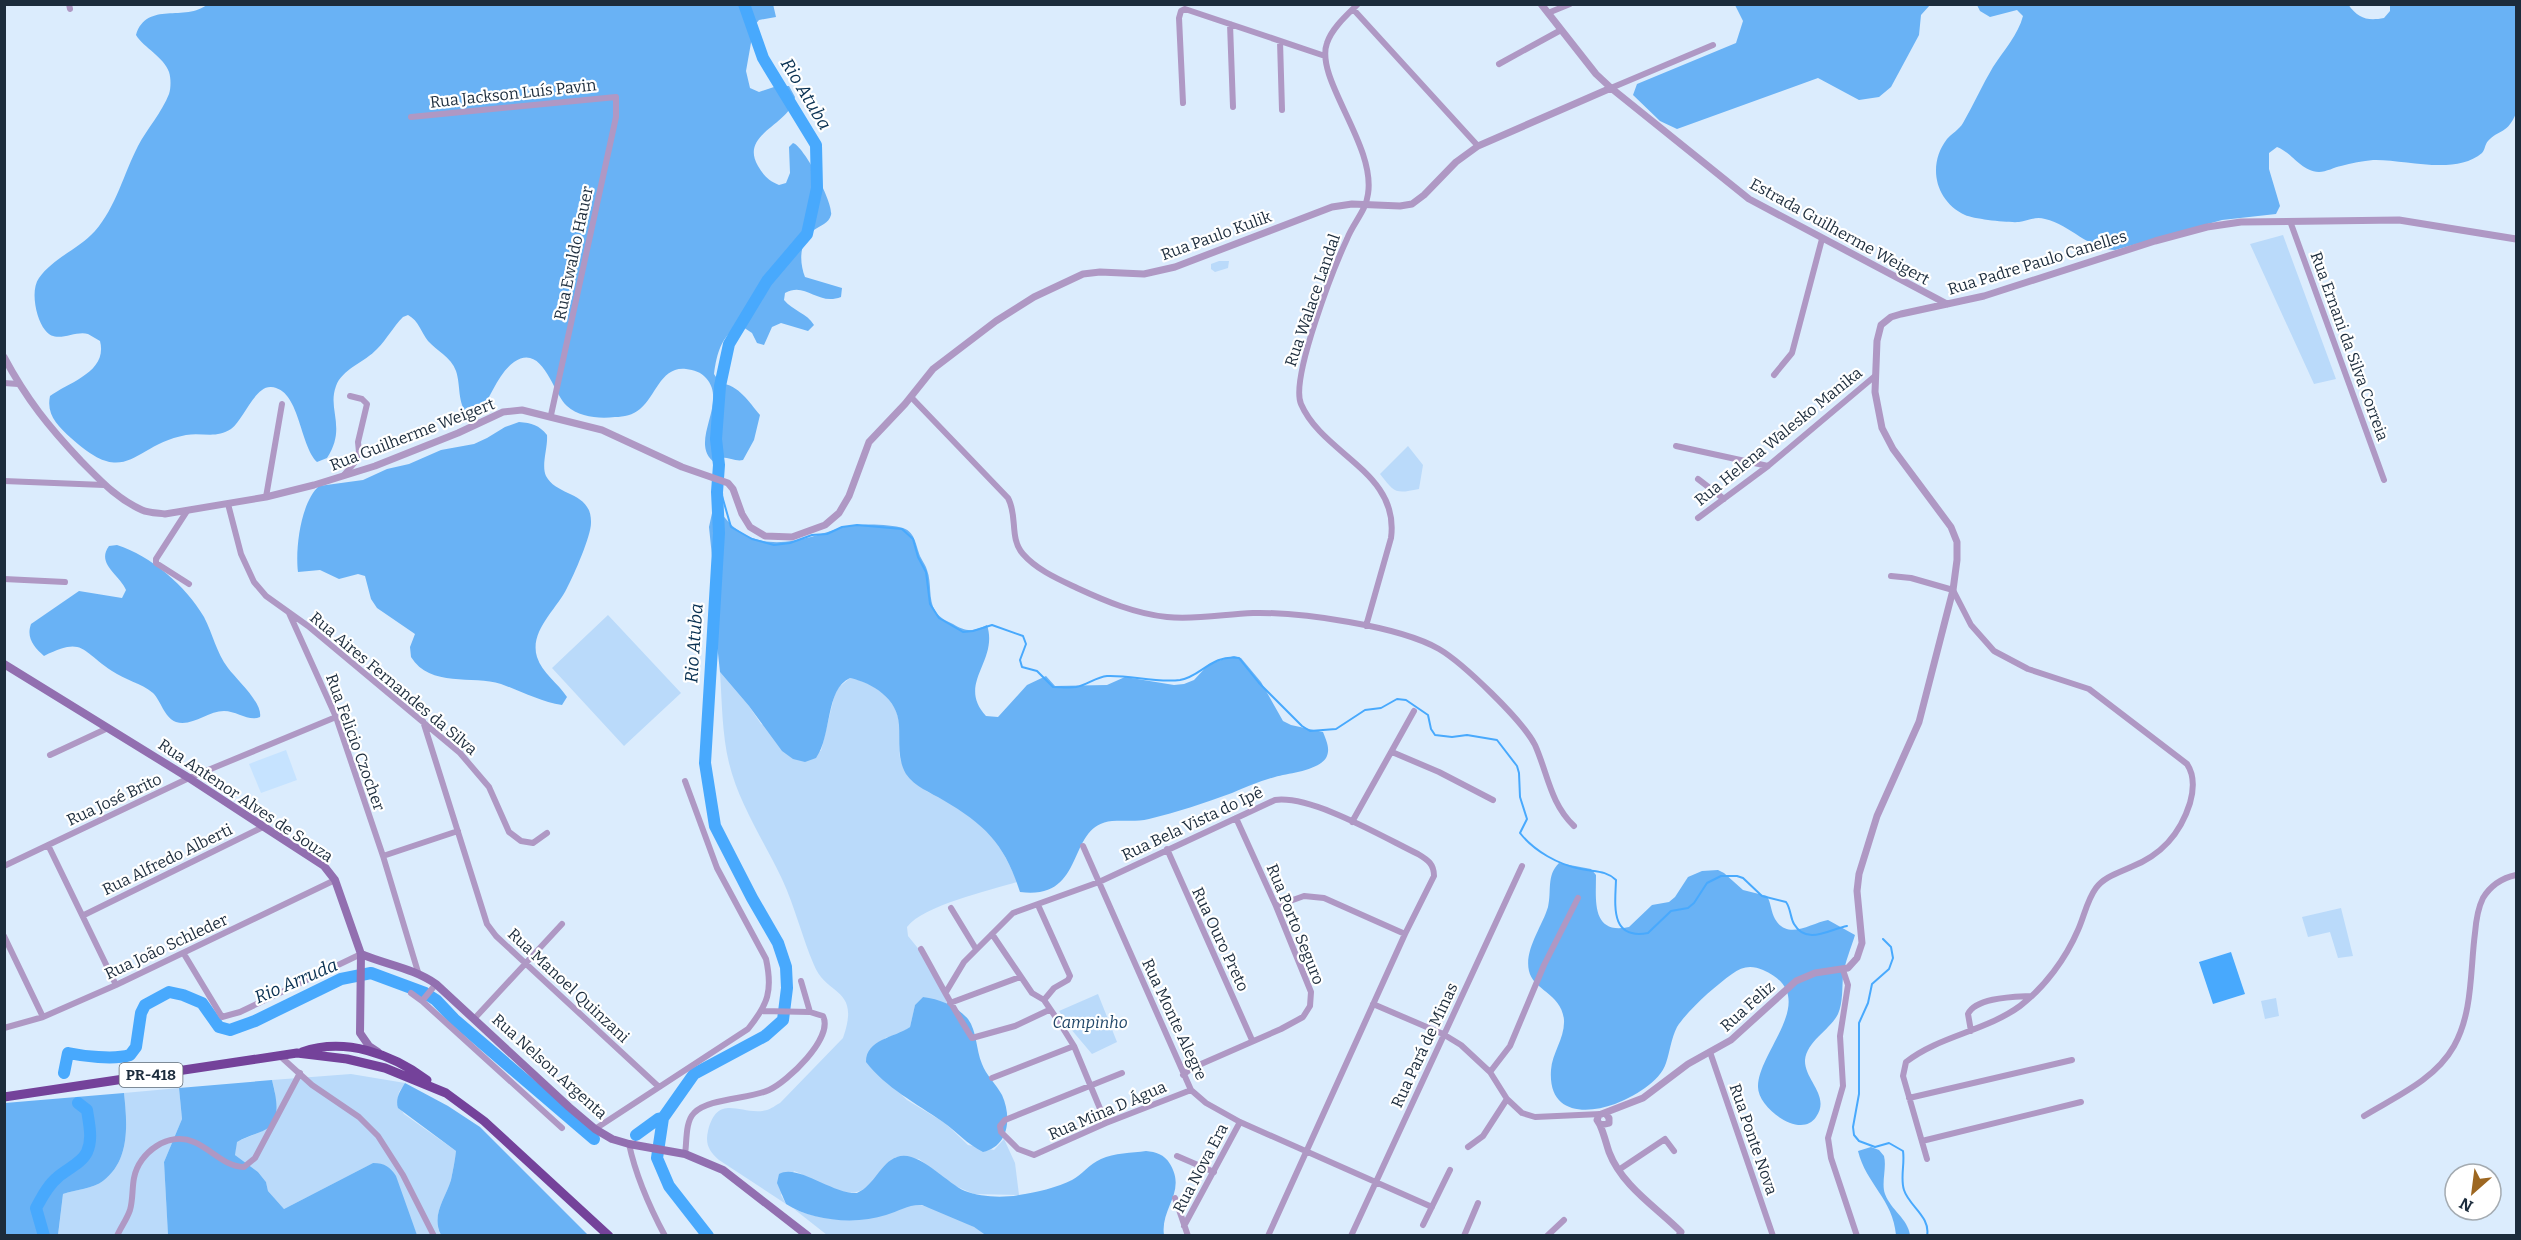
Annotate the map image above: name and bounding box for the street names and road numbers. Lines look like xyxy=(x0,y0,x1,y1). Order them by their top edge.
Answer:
street label: Rua Jackson Luís Pavin xyxy=(429,75,597,112)
street label: Estrada Guilherme Weigert xyxy=(1747,174,1933,289)
street label: Rua Ewaldo Hauer xyxy=(550,184,597,322)
street label: Rua Paulo Kulik xyxy=(1158,207,1274,264)
street label: Rua Padre Paulo Canelles xyxy=(1945,226,2129,299)
street label: Rua Walace Landal xyxy=(1281,231,1344,369)
street label: Rua Ernani da Silva Correia xyxy=(2306,249,2393,444)
street label: Rua Helena Walesko Manika xyxy=(1691,363,1866,510)
street label: Rua Guilherme Weigert xyxy=(327,394,497,475)
street label: Rua Aires Fernandes da Silva xyxy=(306,608,481,759)
street label: Rua Felicio Czocher xyxy=(322,671,389,813)
street label: Rua Antenor Alves de Souza xyxy=(155,735,337,866)
street label: Rua José Brito xyxy=(64,769,165,830)
street label: Rua Bela Vista do Ipê xyxy=(1119,782,1266,865)
street label: Rua Alfredo Alberti xyxy=(99,820,236,899)
street label: Rua Porto Seguro xyxy=(1263,861,1328,987)
street label: Rua Ouro Preto xyxy=(1188,884,1253,994)
street label: Rua João Schleder xyxy=(102,910,231,983)
street label: Rua Manoel Quinzani xyxy=(504,924,633,1047)
street label: Rua Monte Alegre xyxy=(1138,956,1211,1083)
street label: Rua Feliz xyxy=(1716,977,1779,1036)
street label: Rua Pará de Minas xyxy=(1387,980,1462,1111)
street label: Rua Nelson Argenta xyxy=(488,1010,611,1123)
road number: PR-418 xyxy=(120,1063,182,1087)
street label: Rua Mina D Água xyxy=(1045,1076,1169,1144)
street label: Rua Ponte Nova xyxy=(1726,1081,1782,1198)
street label: Rua Nova Era xyxy=(1169,1120,1232,1216)

